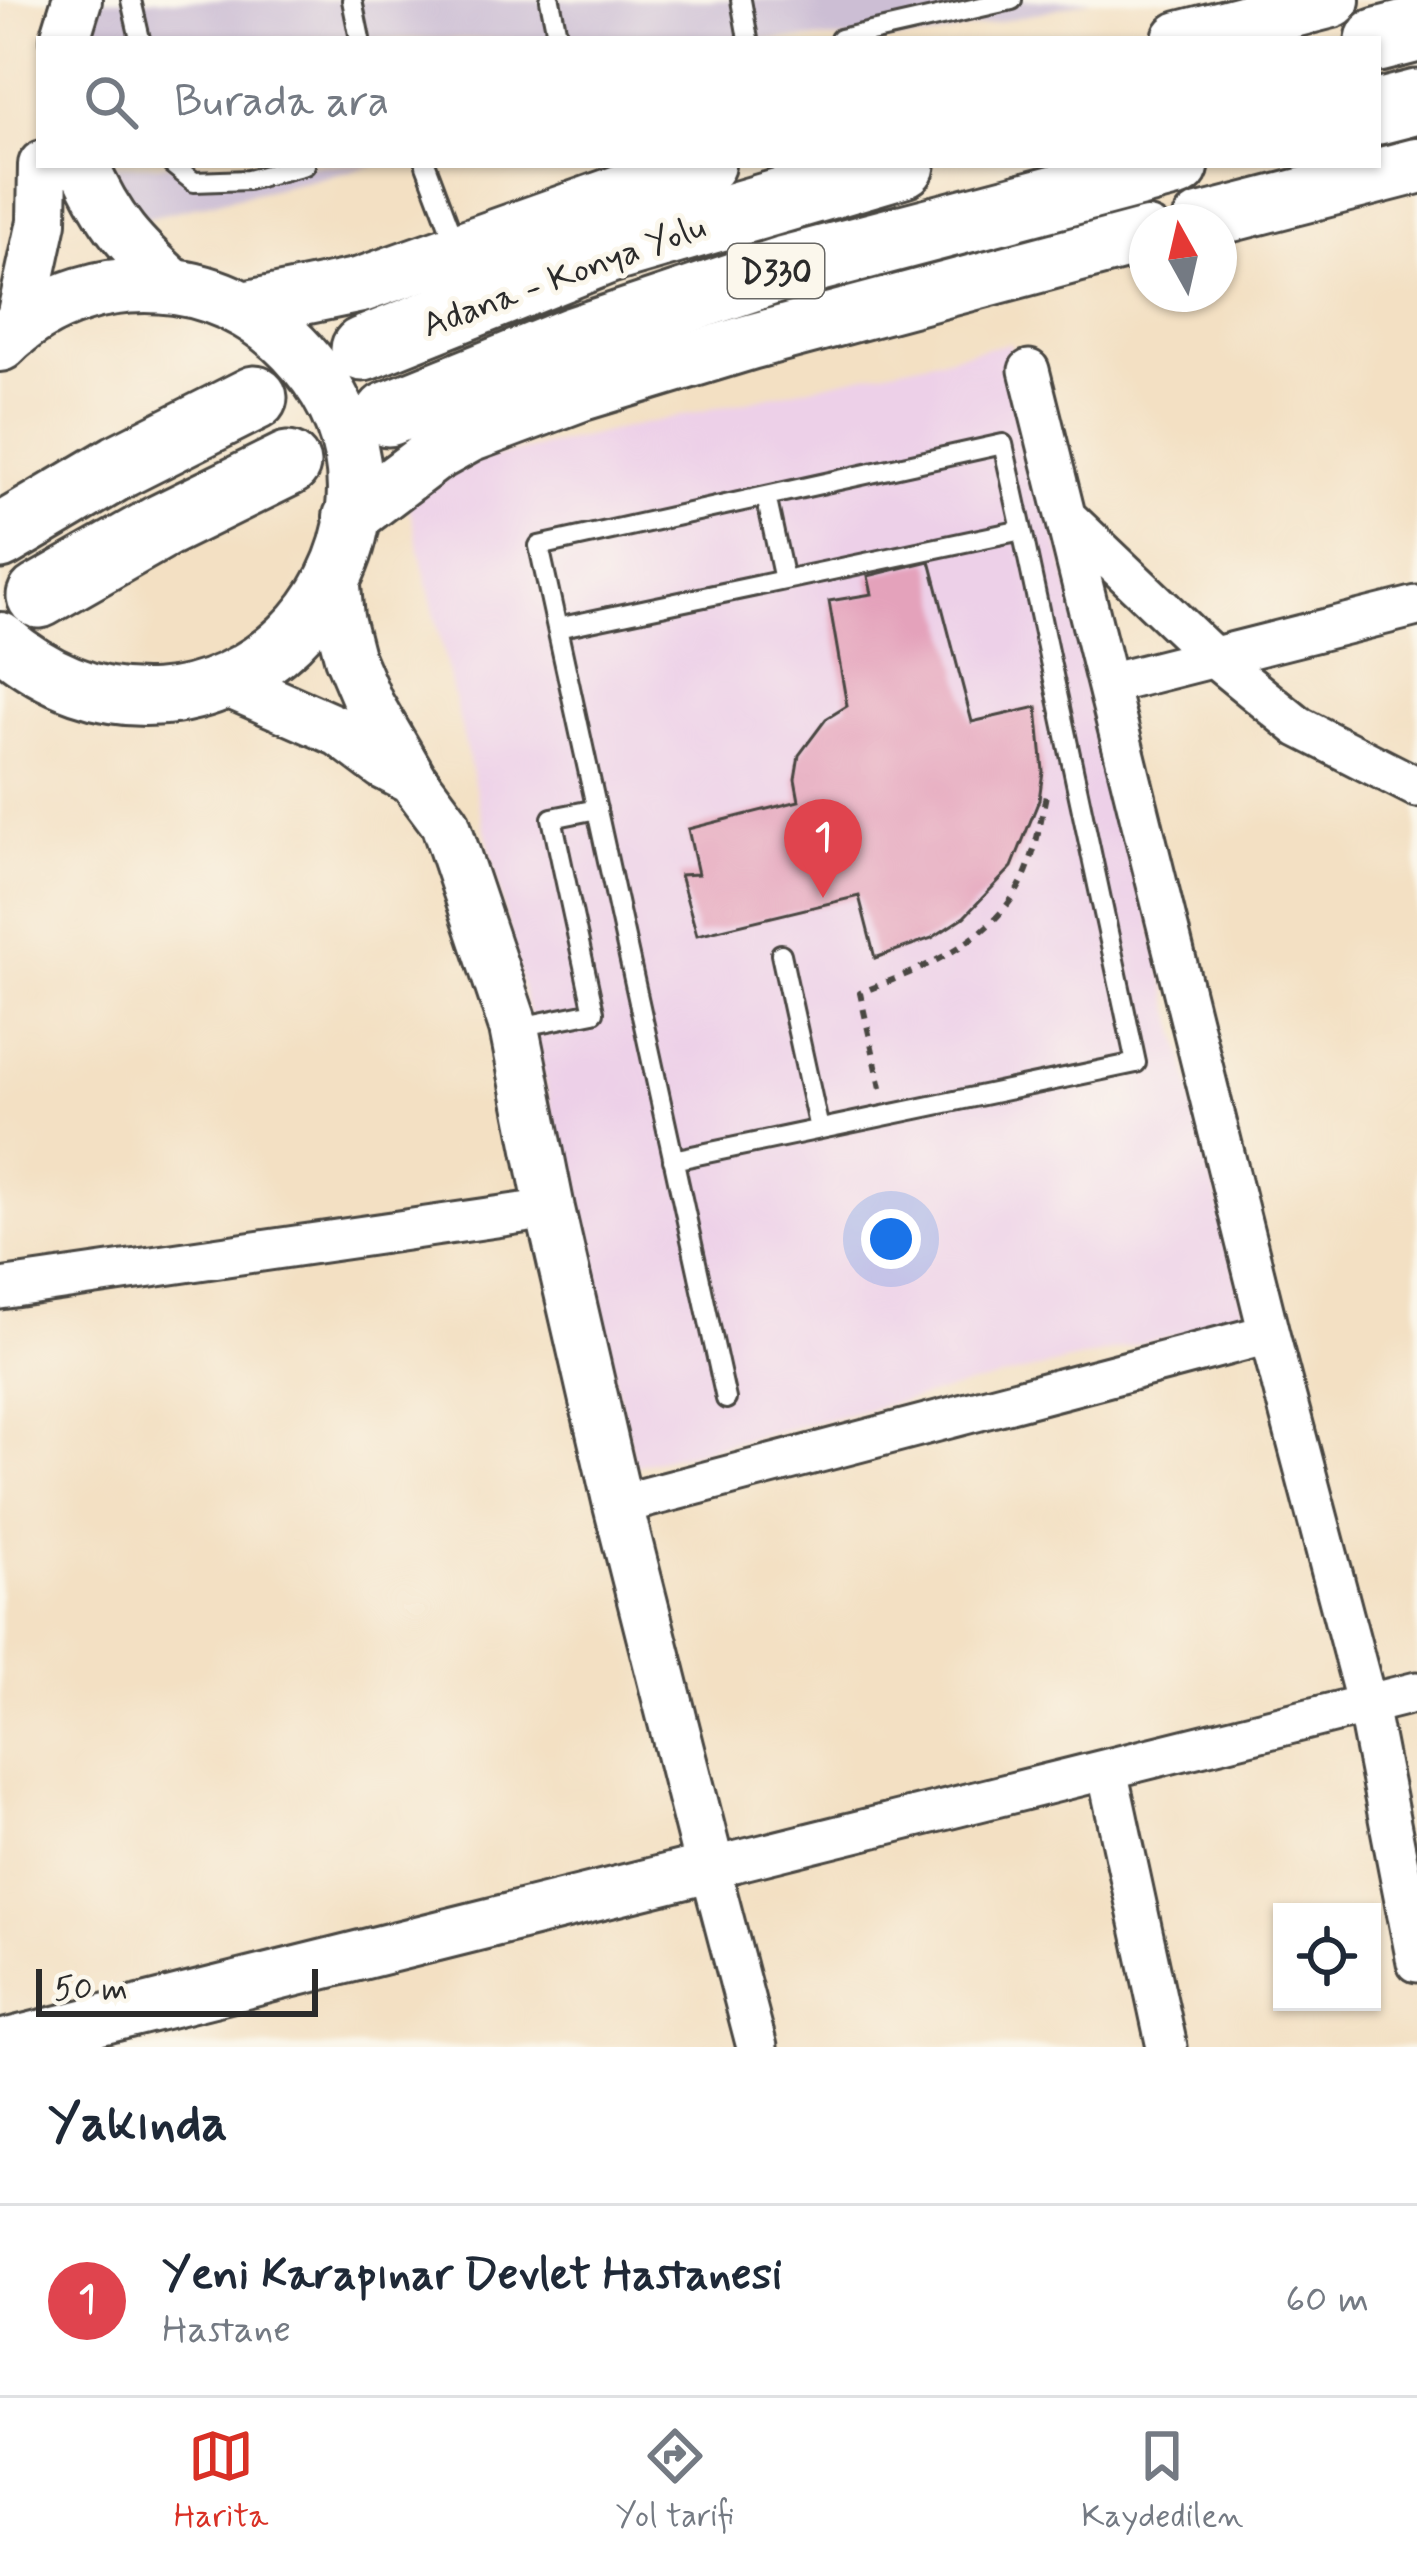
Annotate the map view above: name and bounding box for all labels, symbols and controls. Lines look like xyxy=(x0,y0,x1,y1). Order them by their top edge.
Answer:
search box xyxy=(36,36,1381,168)
icon: search xyxy=(78,69,144,135)
text: Burada ara xyxy=(174,73,389,132)
street label: Adana - Konya Yolu xyxy=(416,204,712,350)
north arrow xyxy=(1129,204,1237,312)
road number: D330 xyxy=(728,244,824,298)
pin: 1 xyxy=(784,799,862,898)
your location xyxy=(861,1209,921,1269)
map controls xyxy=(1273,1903,1381,2011)
button: locate xyxy=(1273,1903,1381,2011)
scale bar xyxy=(36,1963,318,2016)
text: 50 m xyxy=(54,1968,128,2012)
text: Yakında xyxy=(48,2092,228,2158)
text: Yeni Karapınar Devlet Hastanesi xyxy=(162,2246,782,2305)
text: 1 xyxy=(78,2275,96,2326)
text: 60 m xyxy=(1285,2275,1369,2326)
text: Hastane xyxy=(162,2305,291,2356)
tab: Harita xyxy=(174,2423,268,2539)
tab: Yol tarifi xyxy=(616,2423,734,2539)
tab: Kaydedilen xyxy=(1081,2423,1243,2539)

